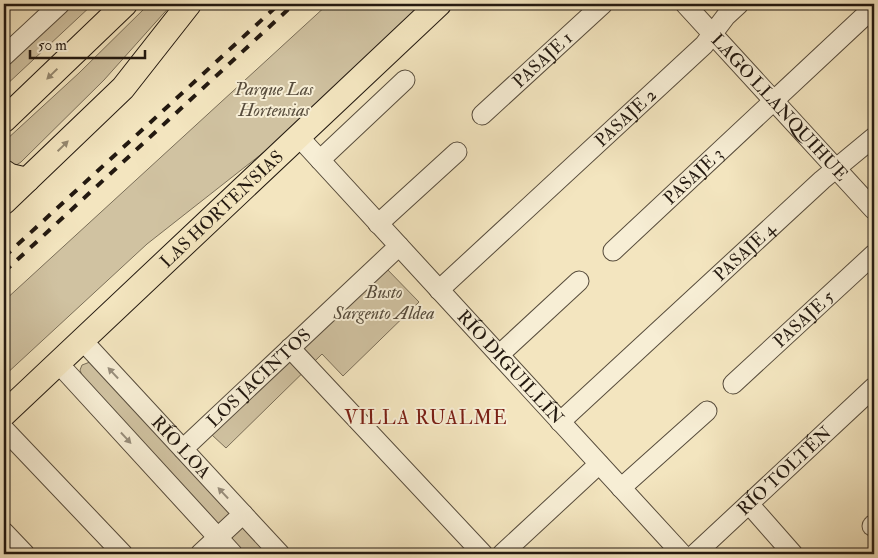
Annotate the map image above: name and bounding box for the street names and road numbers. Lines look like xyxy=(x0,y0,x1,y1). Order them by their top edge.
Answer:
street label: PASAJE 1 xyxy=(508,26,577,93)
street label: LAGO LLANQUIHUE xyxy=(706,29,853,186)
street label: PASAJE 2 xyxy=(590,83,661,152)
street label: PASAJE 3 xyxy=(659,142,728,209)
street label: LAS HORTENSIAS xyxy=(155,145,288,273)
street label: PASAJE 4 xyxy=(709,216,781,286)
street label: PASAJE 5 xyxy=(768,285,839,353)
street label: RÍO DIGUILLÍN xyxy=(452,305,569,429)
street label: LOS JACINTOS xyxy=(202,323,316,432)
street label: RÍO LOA xyxy=(146,411,216,484)
street label: RÍO TOLTÉN xyxy=(732,421,836,520)

